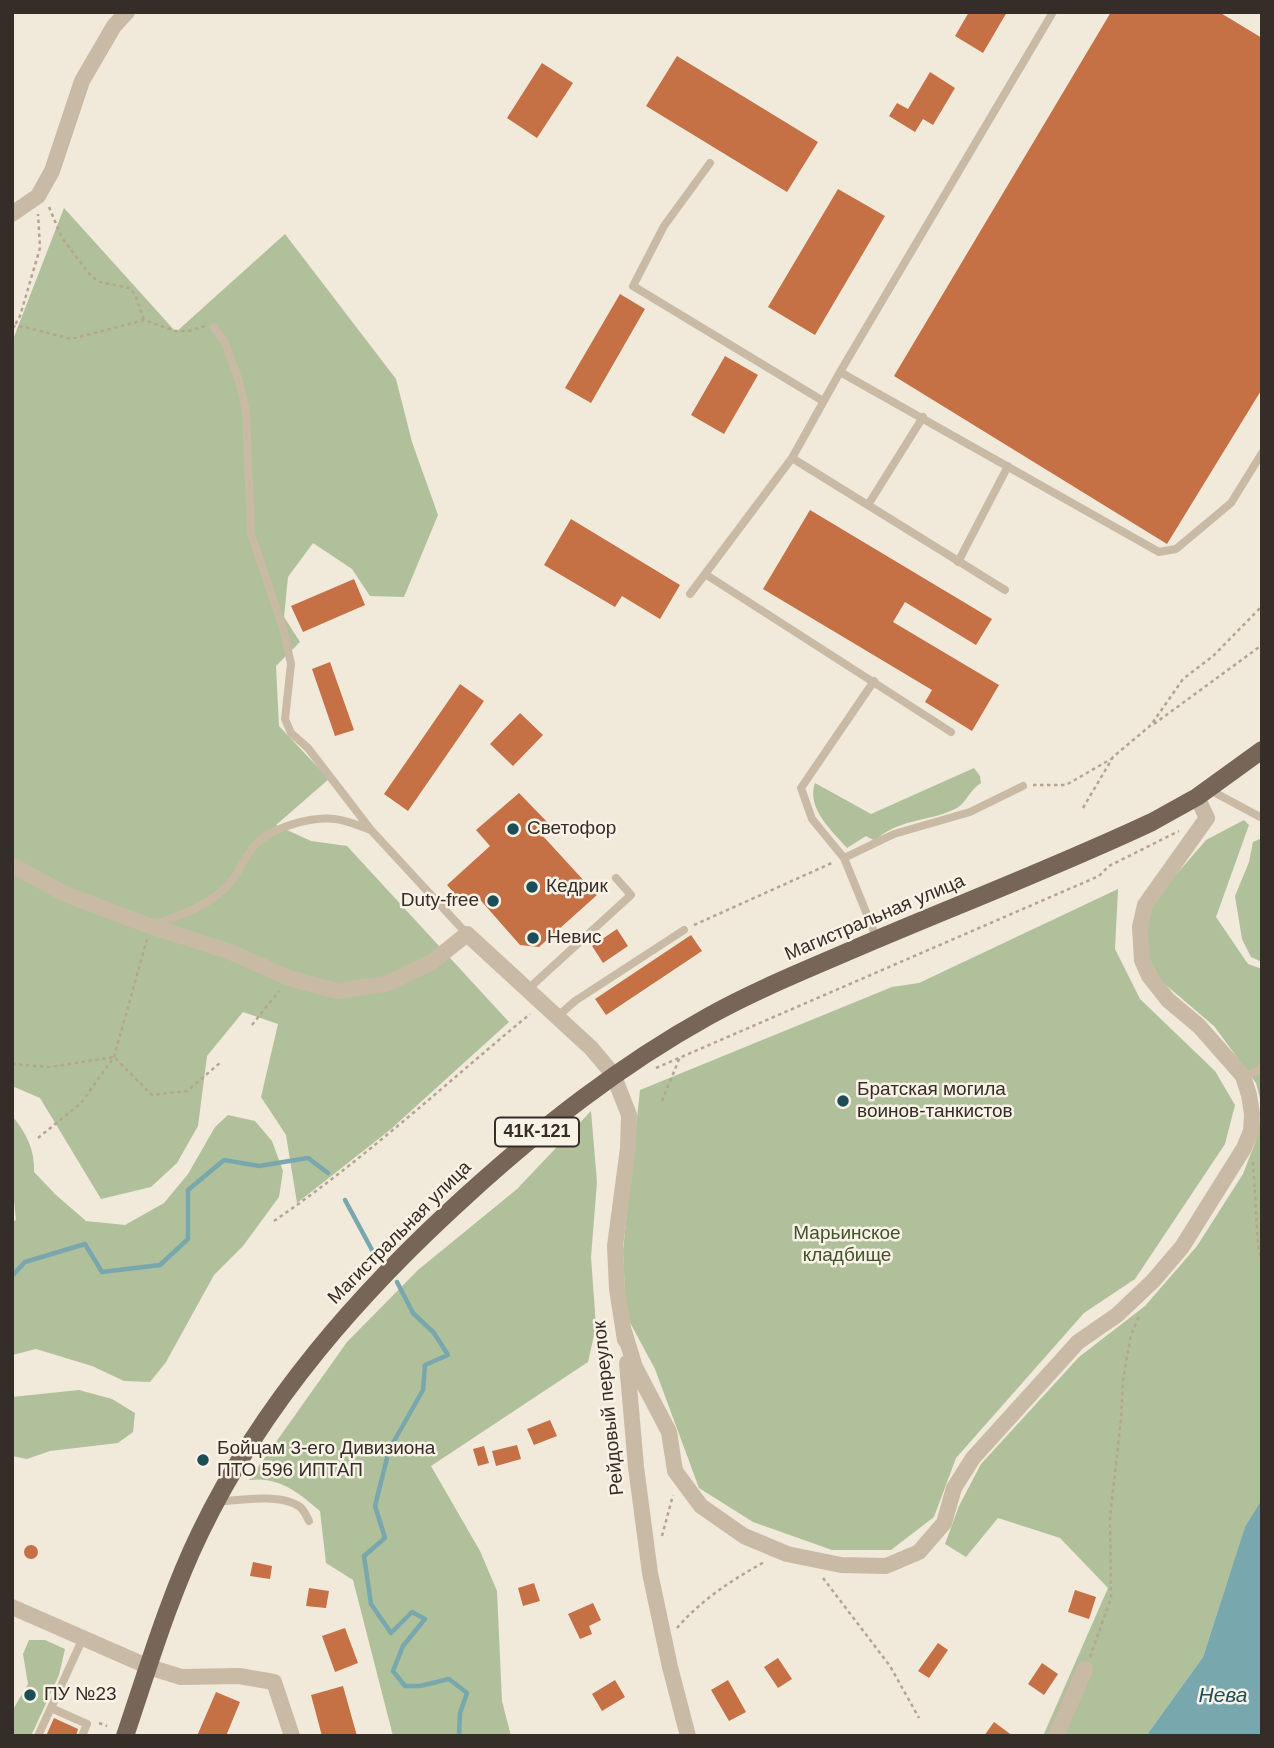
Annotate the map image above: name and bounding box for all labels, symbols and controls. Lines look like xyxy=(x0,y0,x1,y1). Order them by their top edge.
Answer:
place label: Светофор xyxy=(527,818,616,840)
marker: Светофор xyxy=(505,821,521,837)
street label: Магистральная улица xyxy=(782,870,968,966)
place label: Кедрик xyxy=(546,876,608,898)
marker: Кедрик xyxy=(524,879,540,895)
place label: Duty-free xyxy=(401,890,479,912)
marker: Duty-free xyxy=(485,893,501,909)
place label: Невис xyxy=(547,927,601,949)
marker: Невис xyxy=(525,930,541,946)
place label: Братская могила воинов-танкистов xyxy=(857,1079,1013,1123)
marker: Братская могила воинов-танкистов xyxy=(835,1093,851,1109)
road number: 41К-121 xyxy=(495,1118,579,1147)
street label: Магистральная улица xyxy=(324,1157,476,1309)
park label: Марьинское кладбище xyxy=(793,1223,901,1267)
street label: Рейдовый переулок xyxy=(588,1320,630,1496)
place label: Бойцам 3-его Дивизиона ПТО 596 ИПТАП xyxy=(217,1438,435,1482)
marker: Бойцам 3-его Дивизиона ПТО 596 ИПТАП xyxy=(195,1452,211,1468)
water label: Нева xyxy=(1198,1683,1248,1709)
place label: ПУ №23 xyxy=(44,1684,117,1706)
marker: ПУ №23 xyxy=(22,1687,38,1703)

